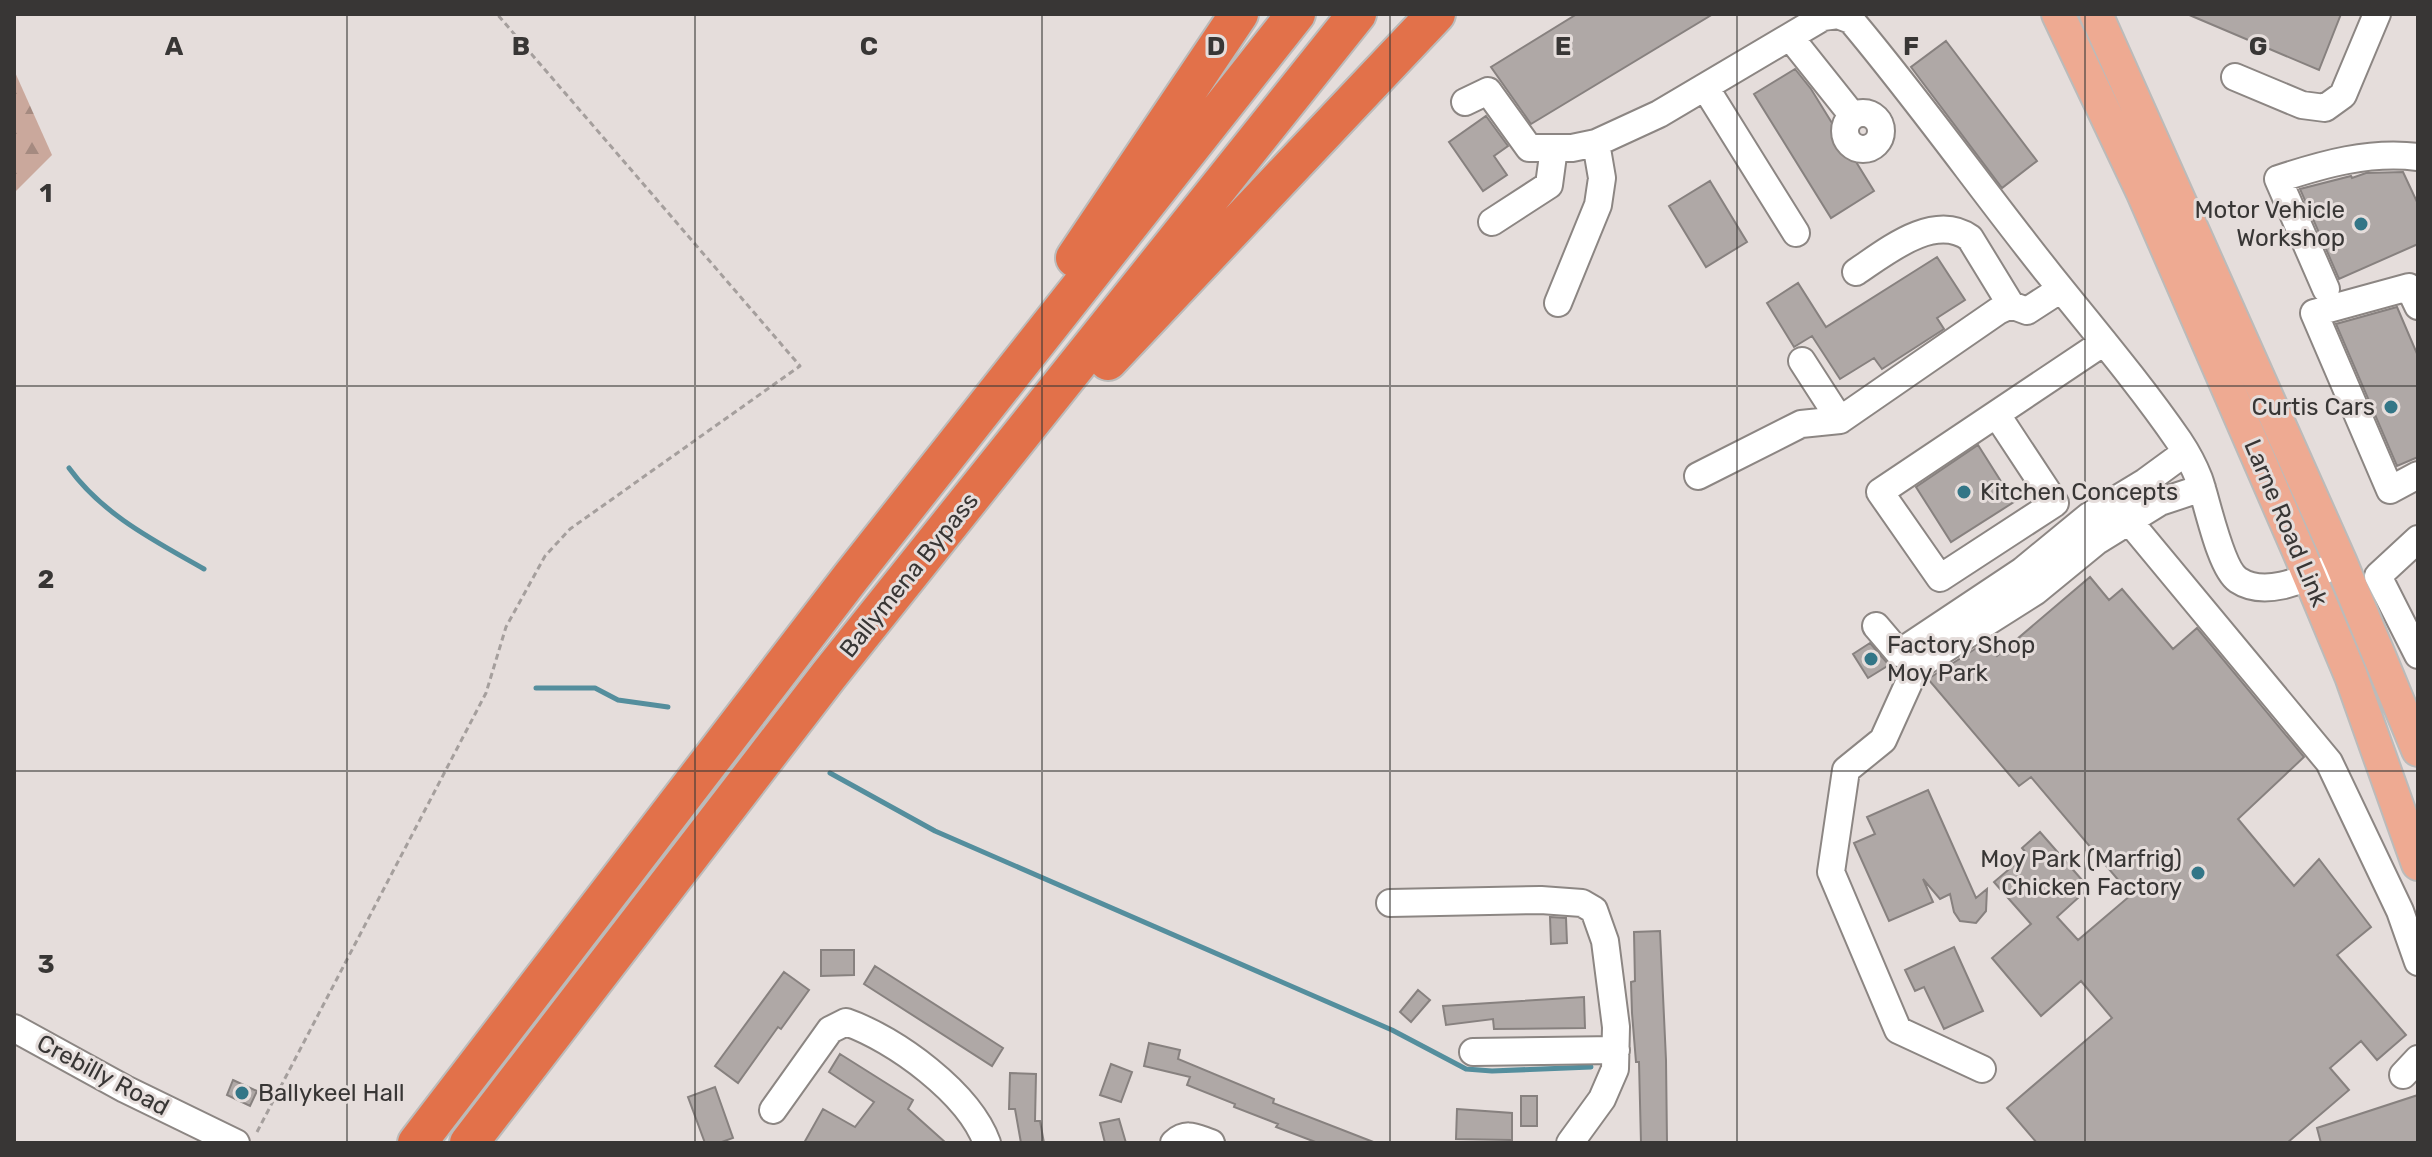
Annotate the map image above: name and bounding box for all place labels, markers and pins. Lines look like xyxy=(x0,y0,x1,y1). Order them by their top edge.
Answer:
place label: Motor Vehicle Workshop xyxy=(2194,196,2345,252)
marker: Motor Vehicle Workshop xyxy=(2352,215,2370,233)
place label: Curtis Cars xyxy=(2252,393,2375,421)
marker: Curtis Cars xyxy=(2382,398,2400,416)
place label: Kitchen Concepts xyxy=(1980,478,2178,506)
marker: Kitchen Concepts xyxy=(1955,483,1973,501)
place label: Factory Shop Moy Park xyxy=(1887,631,2035,687)
marker: Factory Shop Moy Park xyxy=(1862,650,1880,668)
place label: Moy Park (Marfrig) Chicken Factory xyxy=(1980,845,2182,901)
marker: Moy Park (Marfrig) Chicken Factory xyxy=(2189,864,2207,882)
place label: Ballykeel Hall xyxy=(258,1079,405,1107)
marker: Ballykeel Hall xyxy=(233,1084,251,1102)

